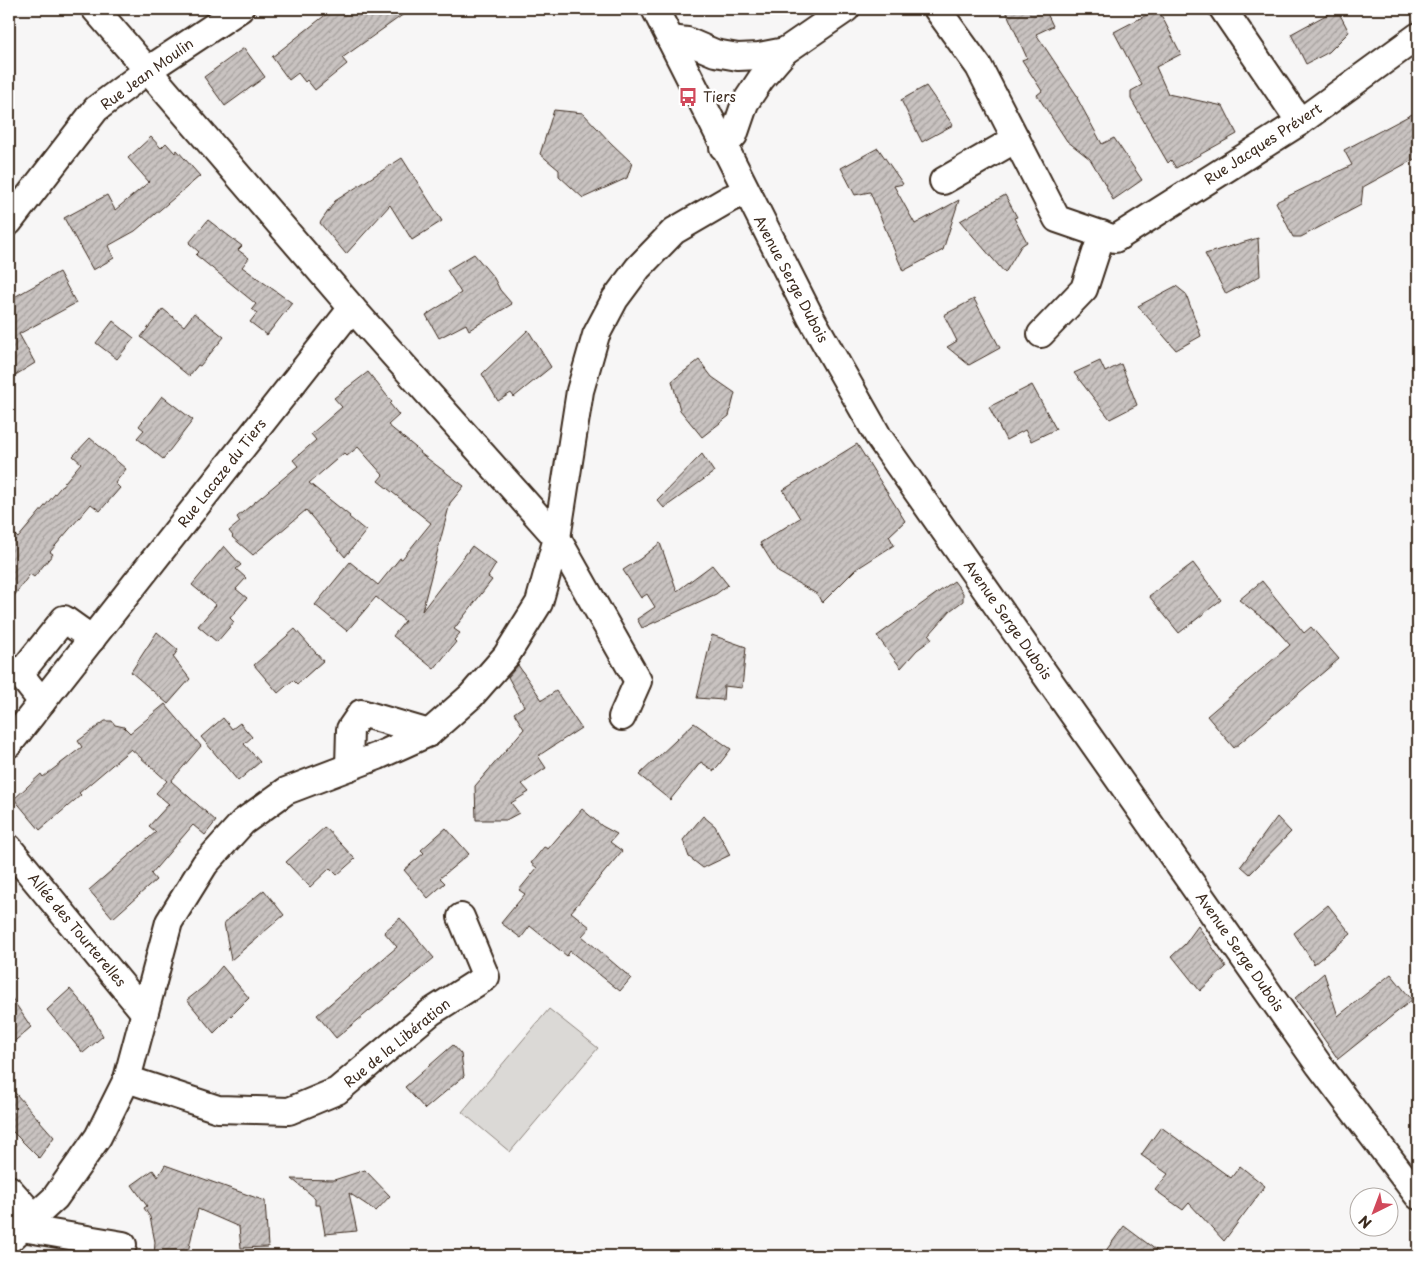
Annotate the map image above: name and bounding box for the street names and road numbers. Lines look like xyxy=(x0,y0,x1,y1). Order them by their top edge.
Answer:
street label: Rue Jean Moulin xyxy=(96,33,198,115)
street label: Rue Jacques Prévert xyxy=(1200,97,1326,190)
street label: Avenue Serge Dubois xyxy=(749,211,834,346)
street label: Rue Lacaze du Tiers xyxy=(172,414,271,532)
street label: Avenue Serge Dubois xyxy=(959,556,1058,684)
street label: Allée des Tourterelles xyxy=(23,868,131,991)
street label: Avenue Serge Dubois xyxy=(1191,888,1290,1016)
street label: Rue de la Libération xyxy=(339,993,454,1092)

